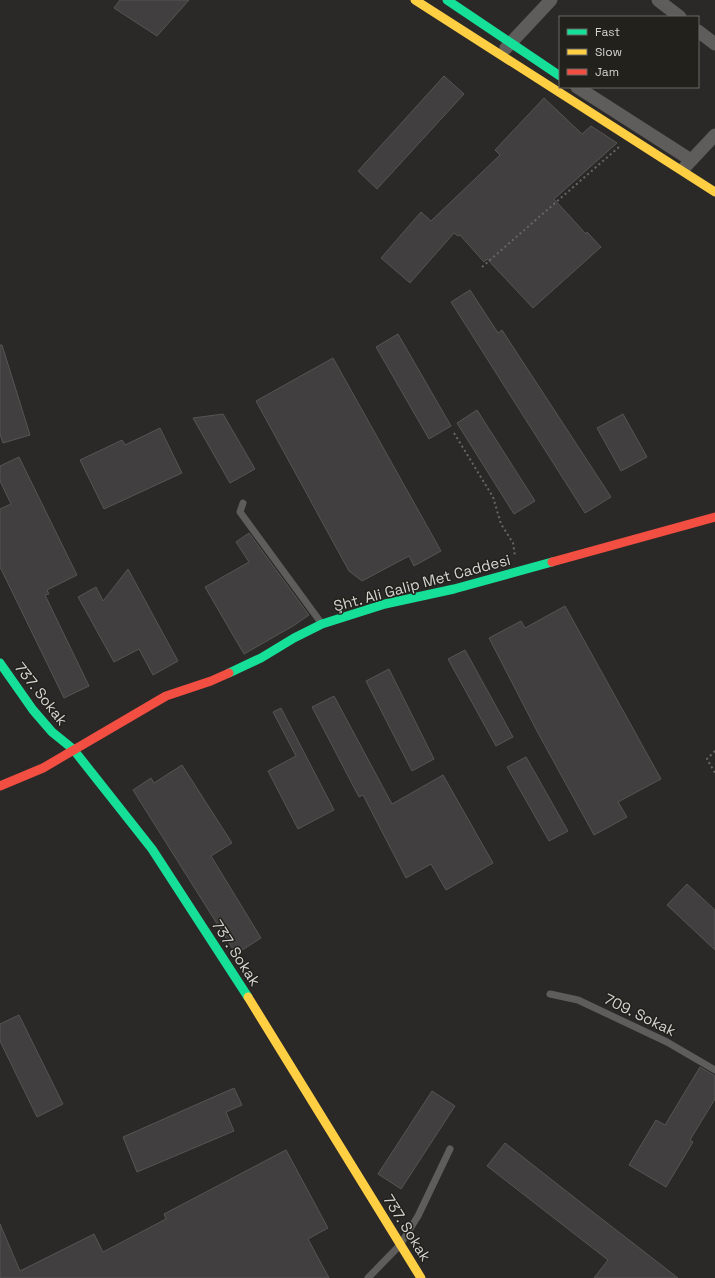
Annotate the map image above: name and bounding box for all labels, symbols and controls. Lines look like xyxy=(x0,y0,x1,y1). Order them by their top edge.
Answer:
legend xyxy=(559,16,699,88)
text: Fast xyxy=(595,24,620,40)
text: Slow xyxy=(595,44,622,60)
text: Jam xyxy=(595,64,619,80)
street label: Şht. Ali Galip Met Caddesi xyxy=(331,550,512,615)
street label: 737. Sokak xyxy=(11,658,72,729)
street label: 737. Sokak xyxy=(208,916,265,989)
street label: 709. Sokak xyxy=(601,989,679,1040)
street label: 737. Sokak xyxy=(379,1191,435,1265)

